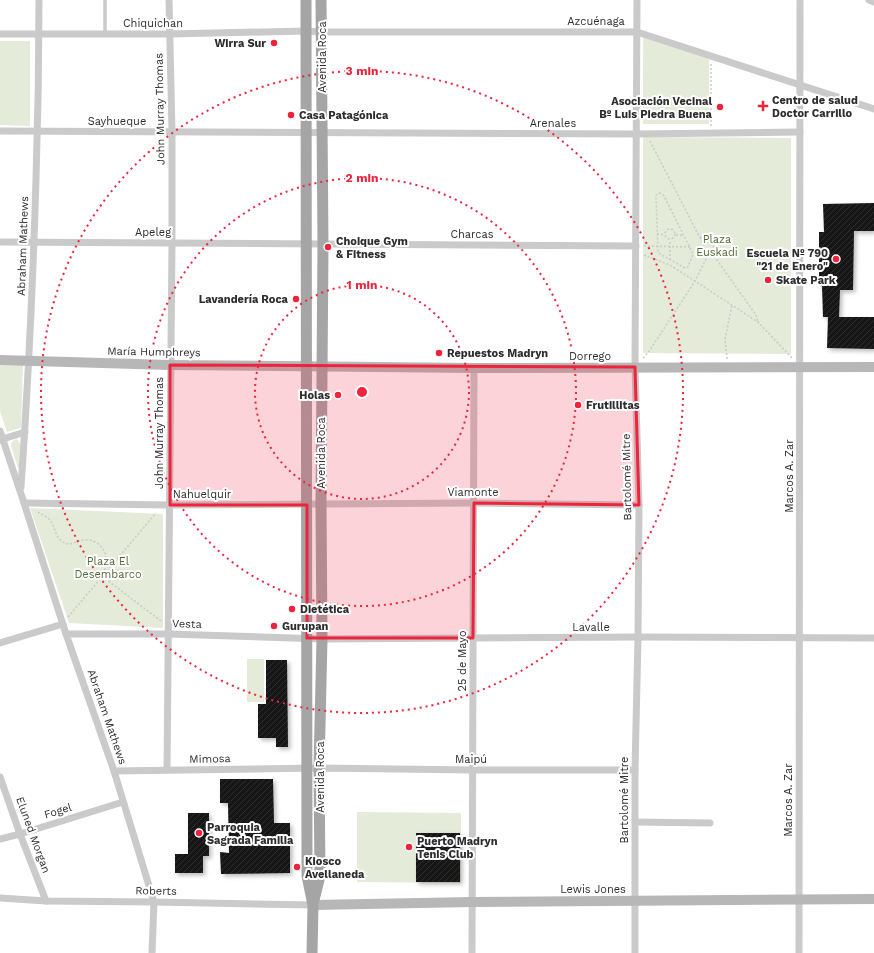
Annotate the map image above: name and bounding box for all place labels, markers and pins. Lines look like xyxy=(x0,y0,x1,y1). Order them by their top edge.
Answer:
place label: Wirra Sur xyxy=(214,37,266,50)
marker: Wirra Sur xyxy=(269,38,279,48)
place label: Centro de salud Doctor Carrillo xyxy=(772,94,858,120)
place label: Asociación Vecinal Bº Luis Piedra Buena xyxy=(599,95,713,121)
marker: Centro de salud Doctor Carrillo xyxy=(757,100,769,112)
marker: Asociación Vecinal Bº Luis Piedra Buena xyxy=(715,102,725,112)
place label: Casa Patagónica xyxy=(299,109,389,122)
marker: Casa Patagónica xyxy=(286,110,296,120)
place label: Choique Gym & Fitness xyxy=(336,235,408,261)
marker: Choique Gym & Fitness xyxy=(323,242,333,252)
place label: Escuela Nº 790 "21 de Enero" xyxy=(747,247,828,273)
marker: Escuela Nº 790 "21 de Enero" xyxy=(831,254,841,264)
place label: Skate Park xyxy=(776,274,836,287)
marker: Skate Park xyxy=(763,275,773,285)
place label: Lavandería Roca xyxy=(199,293,289,306)
marker: Lavandería Roca xyxy=(291,294,301,304)
place label: Repuestos Madryn xyxy=(447,347,548,360)
marker: Repuestos Madryn xyxy=(434,348,444,358)
centre of rings xyxy=(355,385,369,399)
place label: Holas xyxy=(299,389,330,402)
marker: Holas xyxy=(333,390,343,400)
place label: Frutillitas xyxy=(586,399,640,412)
marker: Frutillitas xyxy=(573,400,583,410)
place label: Dietética xyxy=(300,603,350,616)
marker: Dietética xyxy=(287,604,297,614)
place label: Gurupan xyxy=(282,620,329,633)
marker: Gurupan xyxy=(269,621,279,631)
place label: Parroquia Sagrada Familia xyxy=(207,821,294,847)
marker: Parroquia Sagrada Familia xyxy=(194,828,204,838)
place label: Puerto Madryn Tenis Club xyxy=(417,835,498,861)
marker: Puerto Madryn Tenis Club xyxy=(404,842,414,852)
place label: Kiosco Avellaneda xyxy=(305,855,365,881)
marker: Kiosco Avellaneda xyxy=(292,862,302,872)

